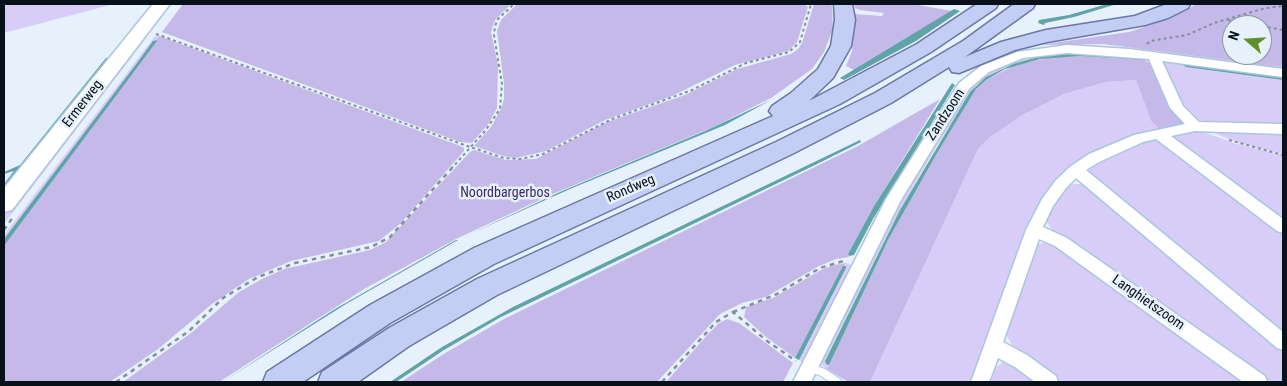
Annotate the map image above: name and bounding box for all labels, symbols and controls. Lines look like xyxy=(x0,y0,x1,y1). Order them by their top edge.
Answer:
north arrow xyxy=(1222,15,1272,65)
text: N xyxy=(1225,29,1243,42)
street label: Ermerweg xyxy=(59,77,107,131)
street label: Zandzoom xyxy=(923,86,969,144)
street label: Rondweg xyxy=(604,171,658,207)
park label: Noordbargerbos xyxy=(460,185,550,201)
street label: Langhietszoom xyxy=(1108,272,1188,334)

